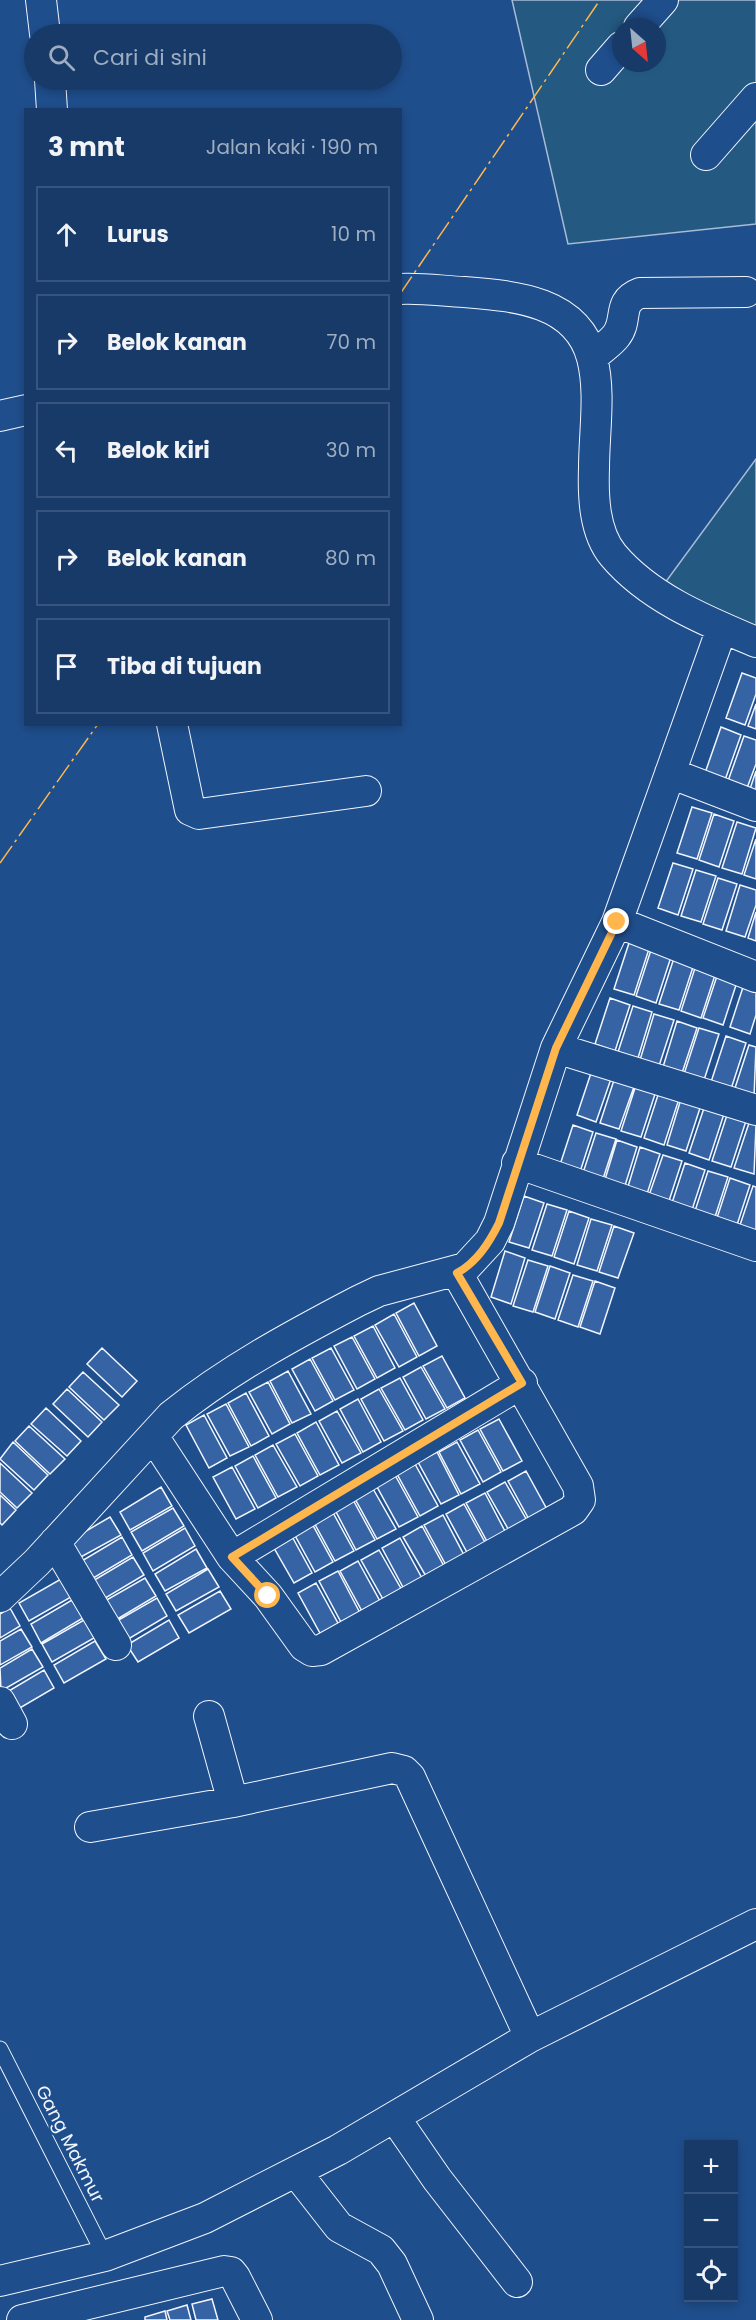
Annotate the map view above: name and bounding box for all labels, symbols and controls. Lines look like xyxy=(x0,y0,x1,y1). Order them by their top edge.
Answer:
north arrow xyxy=(612,18,666,72)
search box xyxy=(24,24,402,90)
icon: search xyxy=(45,41,78,74)
text: Cari di sini xyxy=(93,42,207,73)
text: 3 mnt xyxy=(48,129,125,165)
text: Jalan kaki · 190 m xyxy=(206,133,378,161)
icon: ahead xyxy=(50,218,83,251)
text: Lurus xyxy=(107,219,169,250)
text: 10 m xyxy=(331,220,376,248)
icon: right xyxy=(50,326,83,359)
text: Belok kanan xyxy=(107,327,247,358)
text: 70 m xyxy=(327,328,376,356)
icon: left xyxy=(50,434,83,467)
text: Belok kiri xyxy=(107,435,210,466)
text: 30 m xyxy=(326,436,376,464)
icon: right xyxy=(50,542,83,575)
text: Belok kanan xyxy=(107,543,247,574)
text: 80 m xyxy=(325,544,376,572)
icon: arrive xyxy=(50,650,83,683)
text: Tiba di tujuan xyxy=(107,651,262,682)
route end xyxy=(603,908,629,934)
route start xyxy=(254,1582,280,1608)
street label: Gang Makmur xyxy=(30,2081,111,2207)
map controls xyxy=(684,2140,738,2302)
button: + xyxy=(684,2140,738,2194)
button: − xyxy=(684,2194,738,2248)
button: locate xyxy=(684,2248,738,2302)

